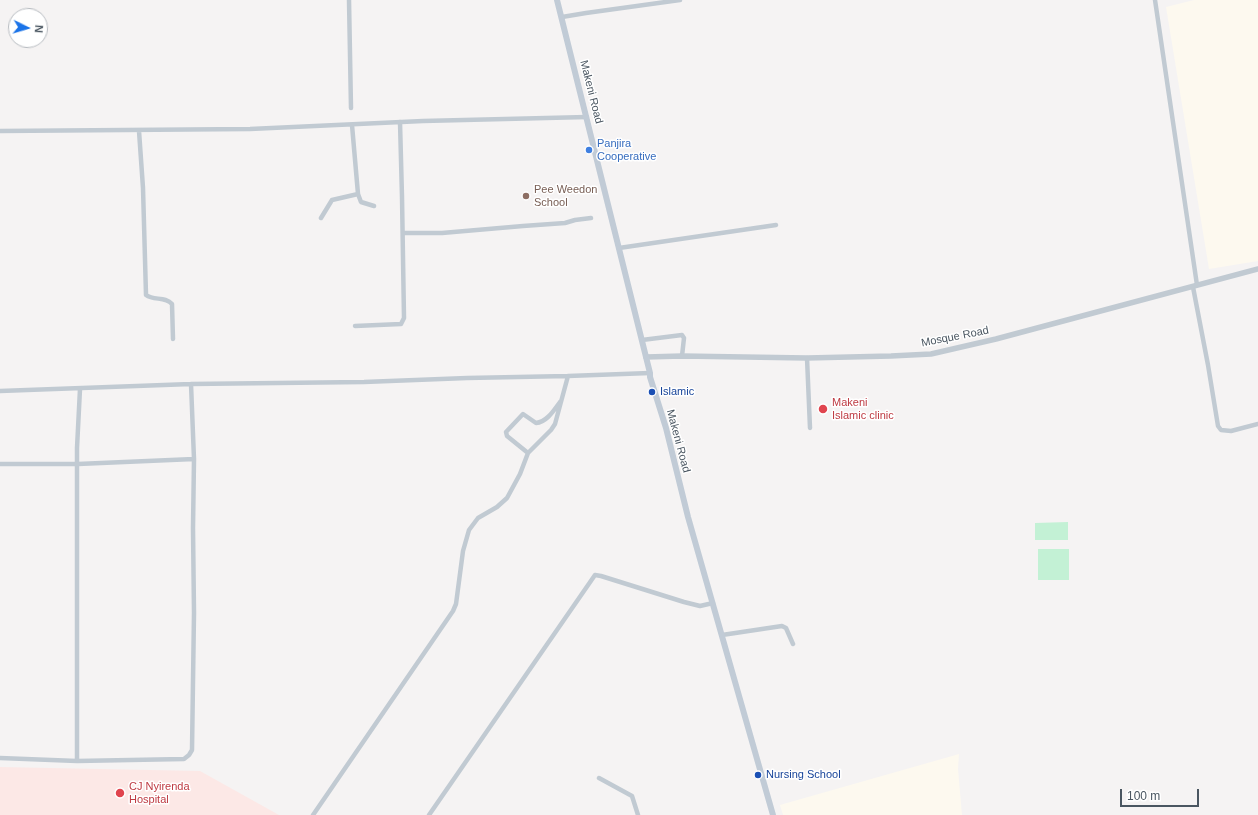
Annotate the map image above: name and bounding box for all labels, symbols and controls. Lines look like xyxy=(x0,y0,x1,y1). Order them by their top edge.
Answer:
north arrow xyxy=(8,8,48,48)
text: N xyxy=(33,24,45,33)
street label: Makeni Road xyxy=(577,59,605,125)
place label: Panjira Cooperative xyxy=(597,137,656,163)
marker: Panjira Cooperative xyxy=(584,145,594,155)
place label: Pee Weedon School xyxy=(534,183,597,209)
marker: Pee Weedon School xyxy=(521,191,531,201)
street label: Mosque Road xyxy=(920,324,990,350)
place label: Islamic xyxy=(660,385,694,399)
marker: Islamic xyxy=(647,387,657,397)
place label: Makeni Islamic clinic xyxy=(832,396,894,422)
marker: Makeni Islamic clinic xyxy=(817,403,829,415)
street label: Makeni Road xyxy=(663,408,693,474)
place label: Nursing School xyxy=(766,768,841,782)
marker: Nursing School xyxy=(753,770,763,780)
place label: CJ Nyirenda Hospital xyxy=(129,780,190,806)
scale bar xyxy=(1122,781,1201,807)
marker: CJ Nyirenda Hospital xyxy=(114,787,126,799)
text: 100 m xyxy=(1127,789,1160,803)

